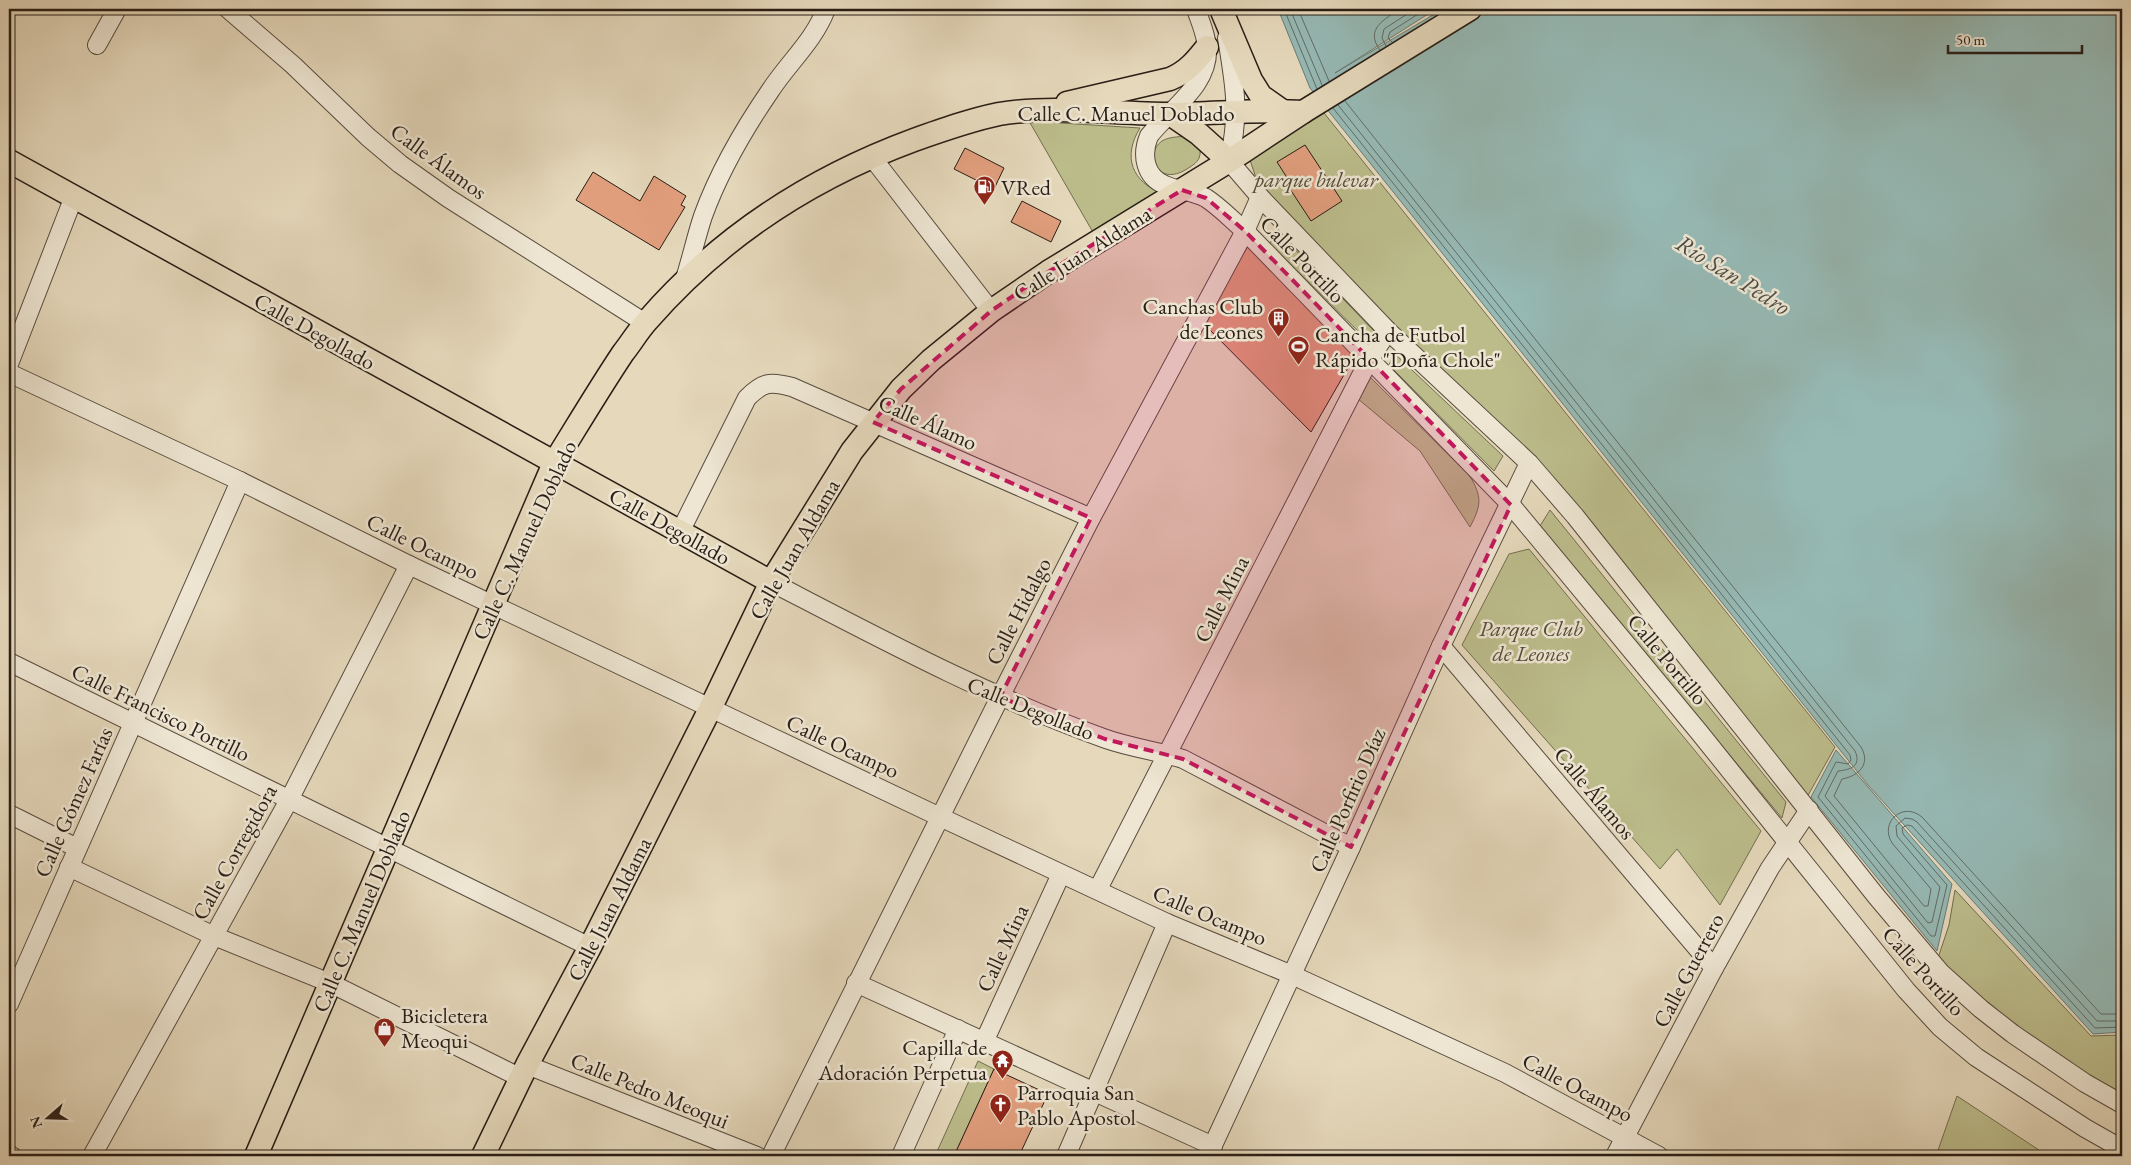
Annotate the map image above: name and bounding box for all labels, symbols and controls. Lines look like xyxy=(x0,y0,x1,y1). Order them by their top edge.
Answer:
scale bar xyxy=(1948,22,2082,54)
text: 50 m xyxy=(1956,30,1985,49)
street label: Calle C. Manuel Doblado xyxy=(1017,99,1235,128)
street label: Calle Álamos xyxy=(385,117,493,206)
park label: parque bulevar xyxy=(1251,165,1379,194)
place label: VRed xyxy=(1001,173,1052,202)
fuel station icon: VRed xyxy=(973,175,997,206)
street label: Calle Juan Aldama xyxy=(1008,199,1157,308)
street label: Calle Portillo xyxy=(1254,209,1352,309)
water label: Rio San Pedro xyxy=(1670,227,1796,322)
street label: Calle Degollado xyxy=(249,286,381,377)
place label: Canchas Club de Leones xyxy=(1143,292,1263,346)
building icon: Canchas Club de Leones xyxy=(1267,307,1291,338)
place label: Cancha de Futbol Rápido "Doña Chole" xyxy=(1315,320,1501,374)
sports icon: Cancha de Futbol Rápido "Doña Chole" xyxy=(1287,335,1311,366)
street label: Calle Álamo xyxy=(874,388,982,457)
street label: Calle C. Manuel Doblado xyxy=(465,436,584,645)
street label: Calle Juan Aldama xyxy=(742,473,847,625)
street label: Calle Degollado xyxy=(604,481,736,572)
street label: Calle Ocampo xyxy=(362,507,484,586)
street label: Calle Mina xyxy=(1187,551,1256,647)
street label: Calle Hidalgo xyxy=(979,553,1058,670)
street label: Calle Portillo xyxy=(1621,607,1714,711)
park label: Parque Club de Leones xyxy=(1479,614,1583,668)
street label: Calle Francisco Portillo xyxy=(67,657,255,768)
street label: Calle Degollado xyxy=(963,670,1099,747)
street label: Calle Ocampo xyxy=(782,708,904,785)
street label: Calle Gómez Farías xyxy=(27,723,119,882)
street label: Calle Porfirio Díaz xyxy=(1303,723,1393,877)
street label: Calle Álamos xyxy=(1547,741,1642,846)
street label: Calle Corregidora xyxy=(185,779,284,925)
street label: Calle C. Manuel Doblado xyxy=(306,805,417,1017)
street label: Calle Juan Aldama xyxy=(561,832,658,986)
street label: Calle Ocampo xyxy=(1148,878,1272,953)
street label: Calle Mina xyxy=(970,899,1035,997)
street label: Calle Guerrero xyxy=(1646,908,1731,1033)
street label: Calle Portillo xyxy=(1876,920,1972,1022)
place label: Bicicletera Meoqui xyxy=(401,1001,488,1055)
shop icon: Bicicletera Meoqui xyxy=(373,1016,397,1047)
place label: Capilla de Adoración Perpetua xyxy=(817,1033,987,1087)
street label: Calle Pedro Meoqui xyxy=(566,1046,733,1135)
street label: Calle Ocampo xyxy=(1517,1046,1638,1129)
temple icon: Capilla de Adoración Perpetua xyxy=(991,1048,1015,1079)
place label: Parroquia San Pablo Apostol xyxy=(1017,1078,1136,1132)
north arrow xyxy=(22,1092,72,1142)
church icon: Parroquia San Pablo Apostol xyxy=(989,1093,1013,1124)
text: N xyxy=(25,1113,46,1131)

